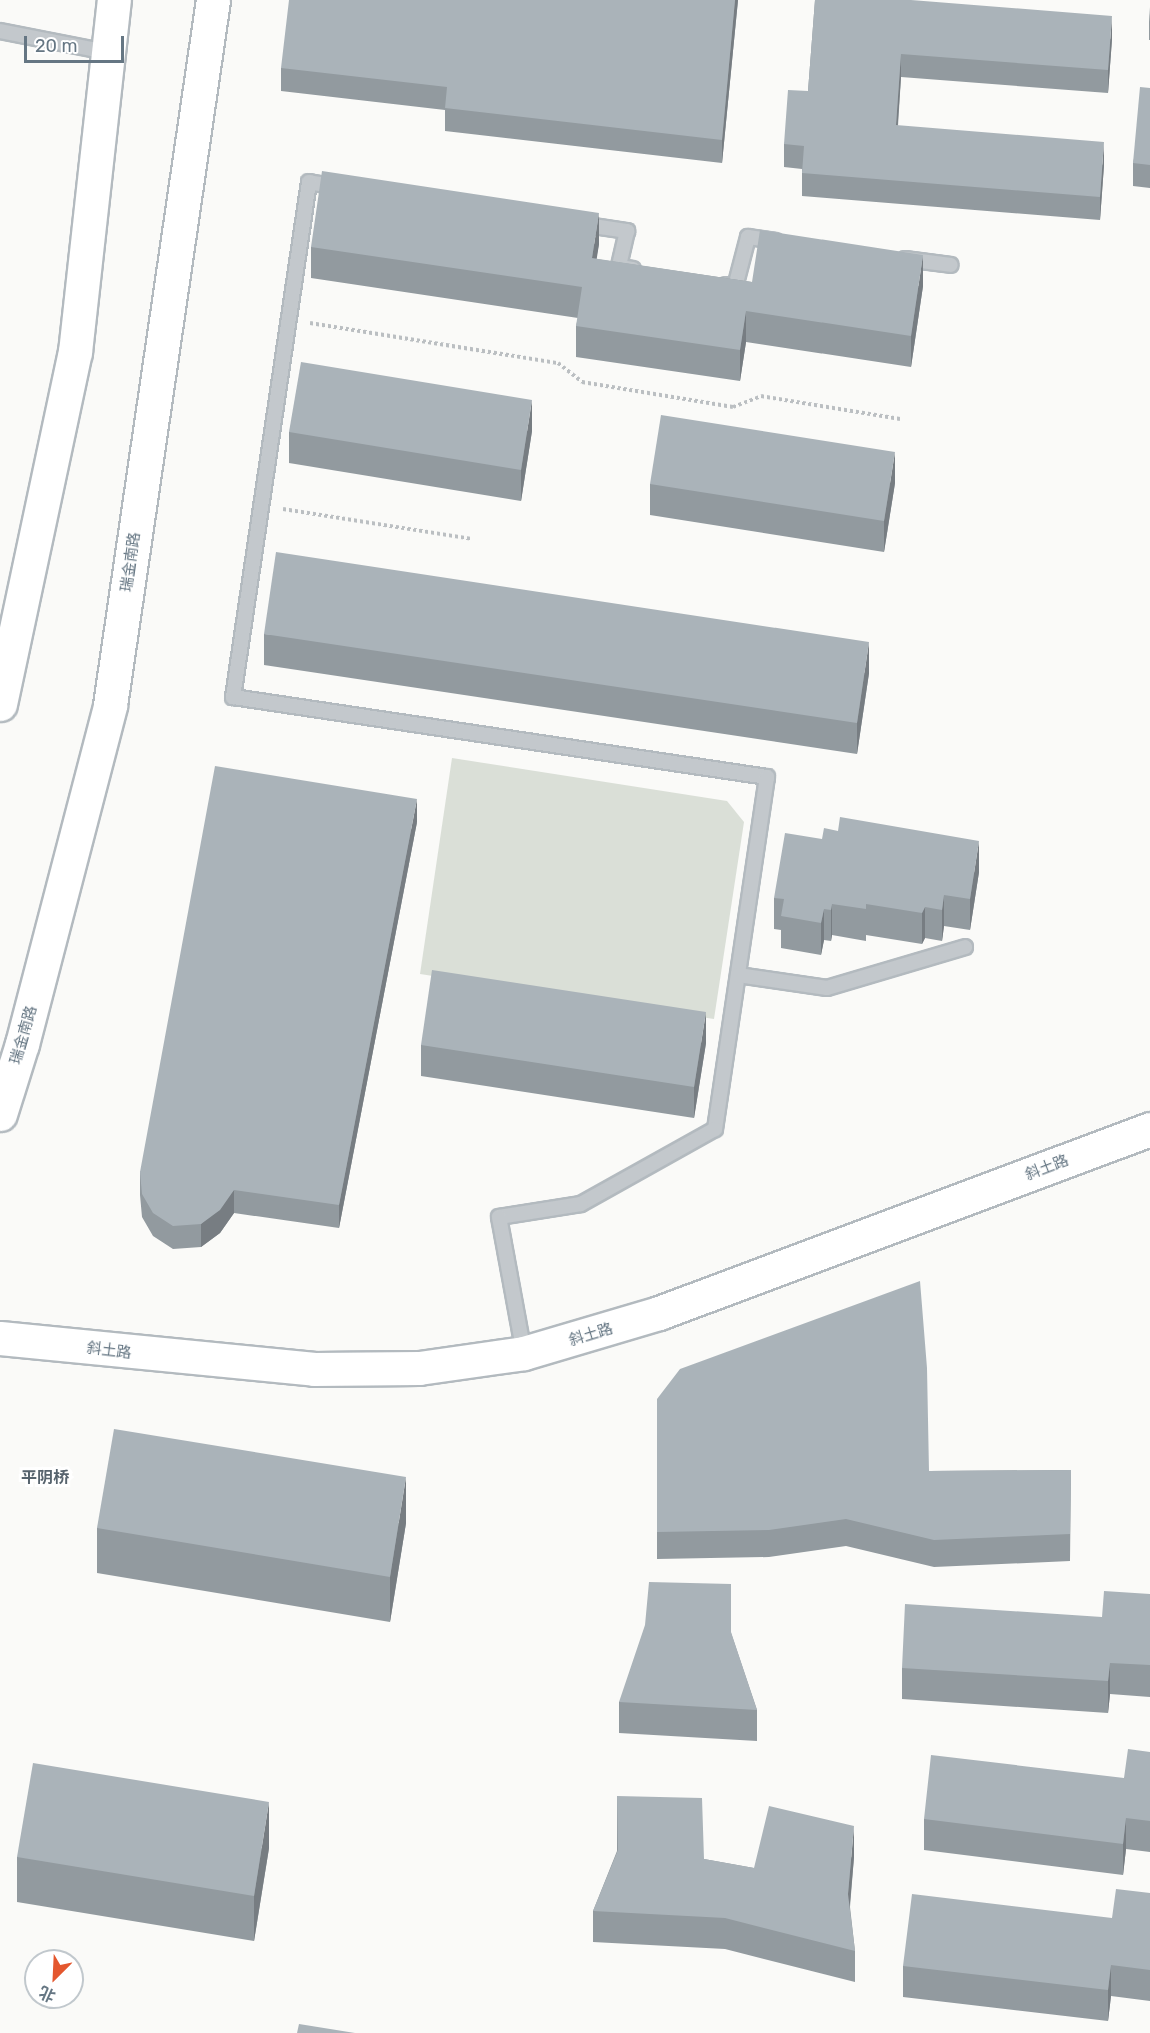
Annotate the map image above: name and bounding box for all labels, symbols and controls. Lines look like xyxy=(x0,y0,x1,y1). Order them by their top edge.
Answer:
scale bar xyxy=(27,24,128,62)
text: 20 m xyxy=(35,35,77,57)
street label: 瑞金南路 xyxy=(118,531,144,593)
street label: 瑞金南路 xyxy=(7,1004,41,1066)
street label: 斜土路 xyxy=(1023,1152,1071,1184)
street label: 斜土路 xyxy=(567,1320,615,1350)
street label: 斜土路 xyxy=(86,1339,132,1363)
district label: 平阴桥 xyxy=(21,1468,69,1488)
north arrow xyxy=(24,1949,84,2009)
text: 北 xyxy=(36,1982,58,2006)

